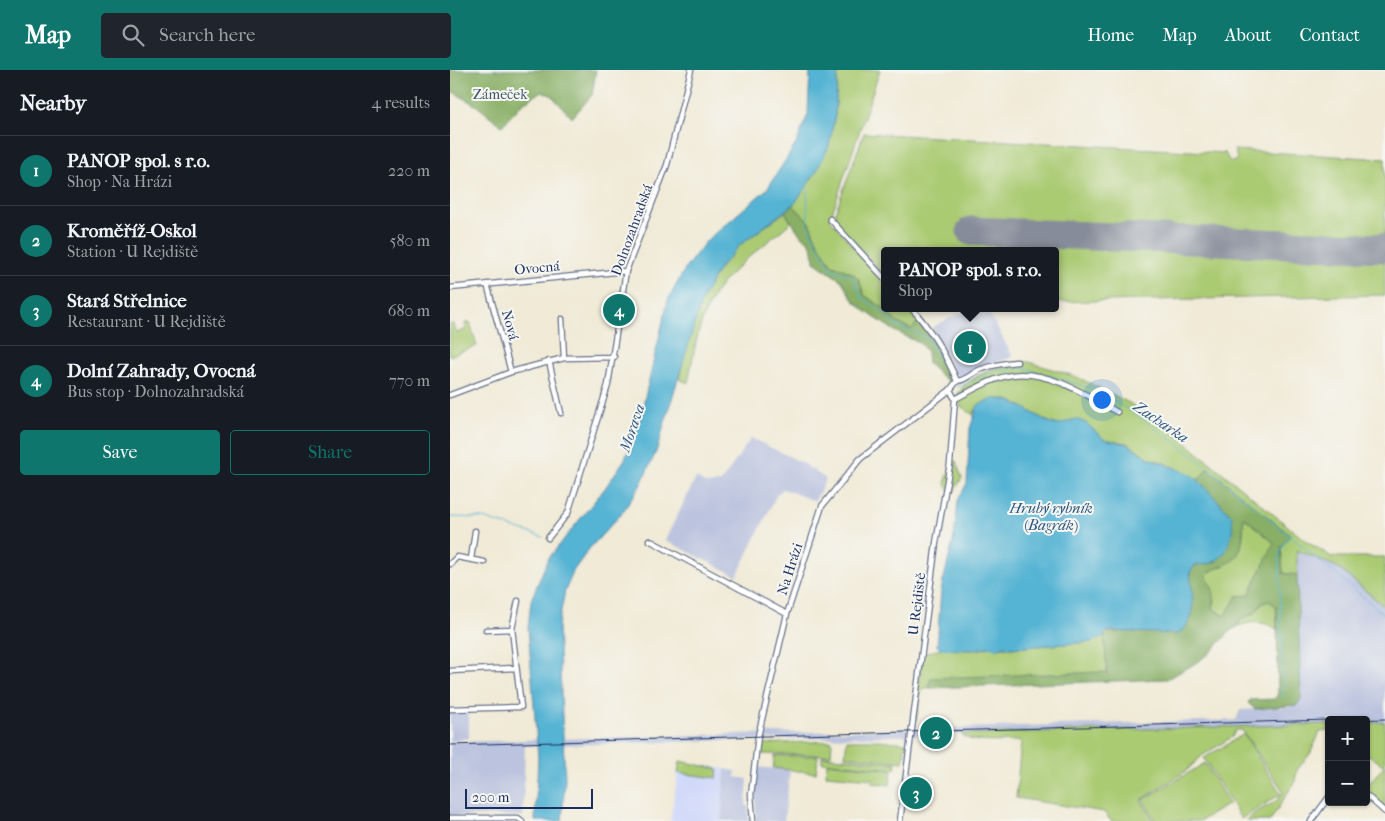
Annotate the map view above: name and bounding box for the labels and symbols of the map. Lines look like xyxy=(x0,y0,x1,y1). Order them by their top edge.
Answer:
park label: Zámeček xyxy=(473,86,528,103)
street label: Dolnozahradská xyxy=(608,181,657,278)
street label: Ovocná xyxy=(514,257,561,278)
pin: 4 xyxy=(603,291,635,329)
street label: Nová xyxy=(498,308,522,342)
pin: 1 xyxy=(954,328,986,366)
your location xyxy=(1089,387,1115,413)
water label: Zacharka xyxy=(1129,397,1192,447)
water label: Morava xyxy=(615,402,649,455)
water label: Hrubý rybník (Bagrák) xyxy=(1008,499,1093,534)
street label: Na Hrázi xyxy=(774,541,806,597)
street label: U Rejdiště xyxy=(905,572,929,636)
pin: 2 xyxy=(920,714,952,752)
pin: 3 xyxy=(900,774,932,812)
scale bar xyxy=(465,786,592,809)

